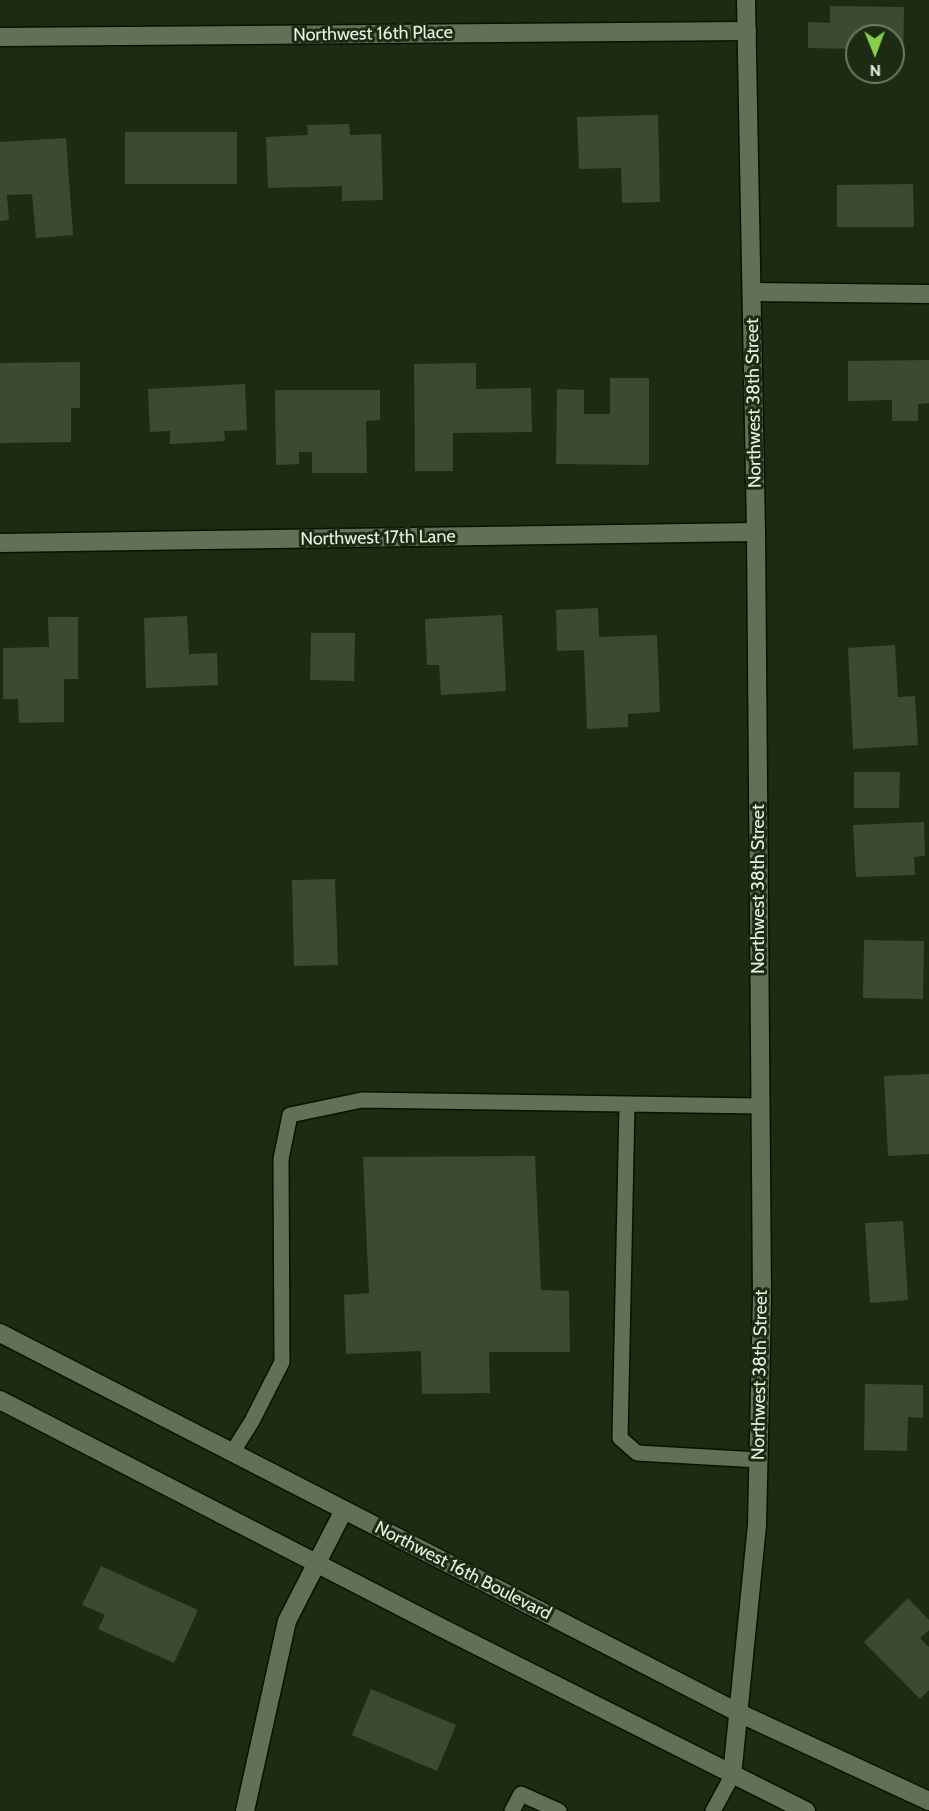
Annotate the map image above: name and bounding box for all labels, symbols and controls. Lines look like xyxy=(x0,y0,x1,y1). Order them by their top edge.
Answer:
street label: Northwest 16th Place xyxy=(293,22,453,46)
north arrow xyxy=(845,24,905,84)
text: N xyxy=(869,61,881,80)
street label: Northwest 38th Street xyxy=(742,318,766,488)
street label: Northwest 17th Lane xyxy=(300,526,456,550)
street label: Northwest 38th Street xyxy=(748,804,770,974)
street label: Northwest 38th Street xyxy=(748,1290,772,1460)
street label: Northwest 16th Boulevard xyxy=(371,1517,555,1625)

